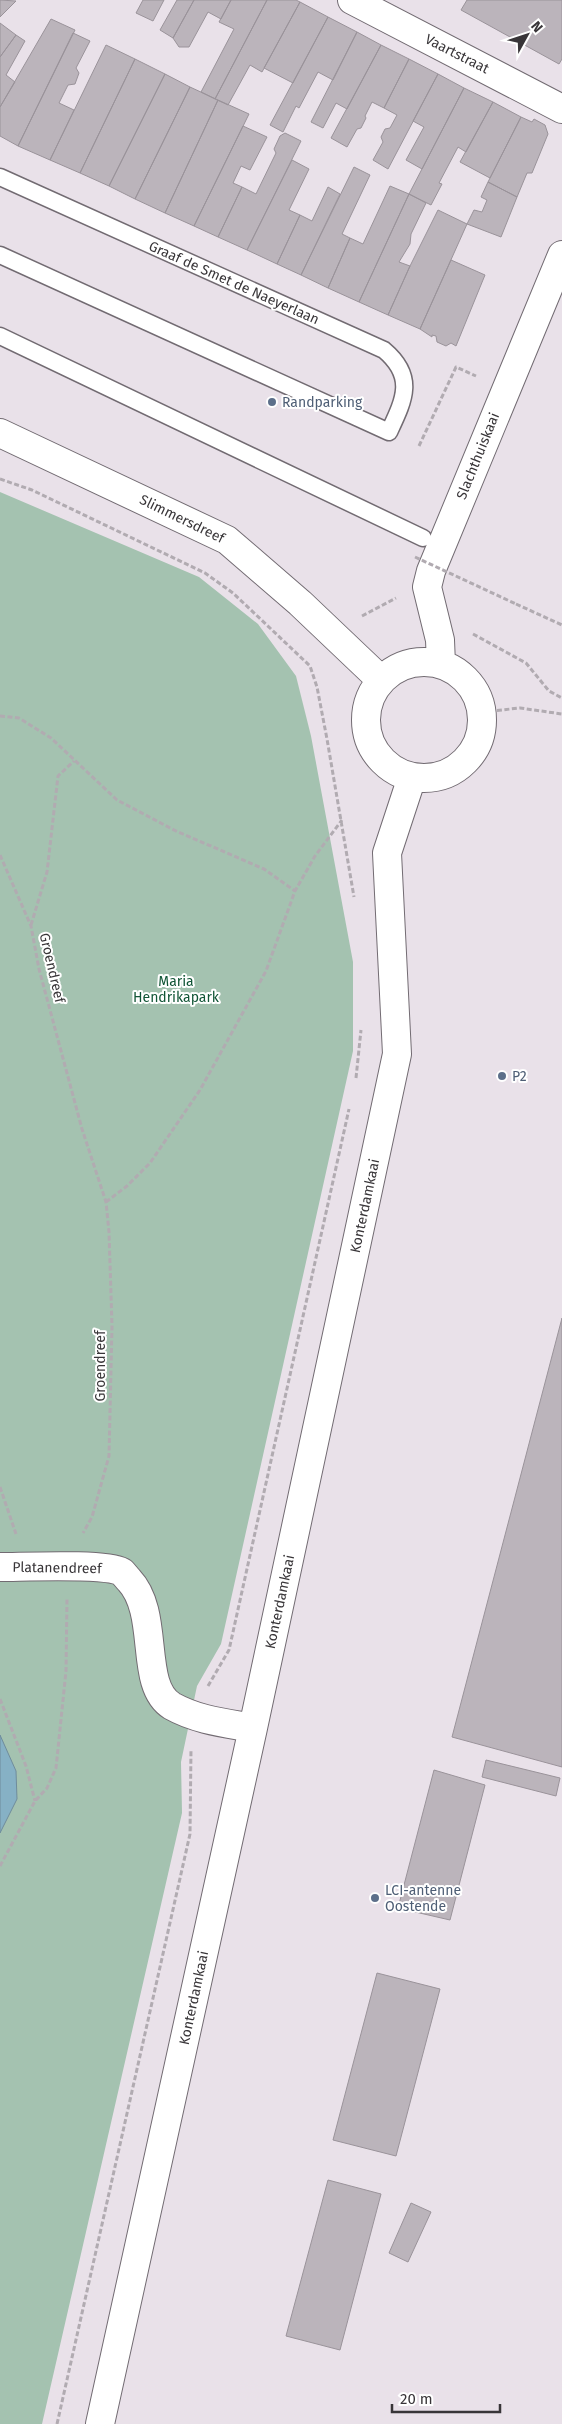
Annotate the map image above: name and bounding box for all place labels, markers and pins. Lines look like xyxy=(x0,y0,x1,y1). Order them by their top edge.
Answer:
place label: Randparking xyxy=(282,394,363,411)
marker: Randparking xyxy=(266,396,278,408)
place label: P2 xyxy=(512,1068,527,1085)
marker: P2 xyxy=(496,1070,508,1082)
place label: LCI-antenne Oostende xyxy=(385,1882,461,1915)
marker: LCI-antenne Oostende xyxy=(369,1892,381,1904)

